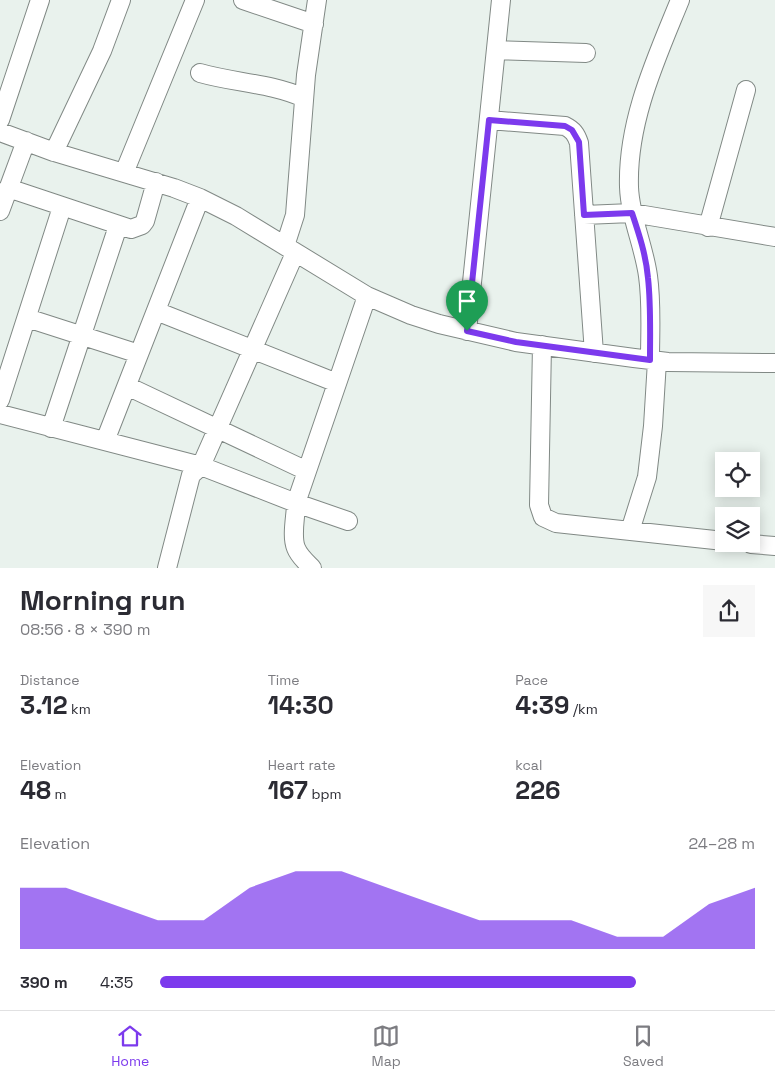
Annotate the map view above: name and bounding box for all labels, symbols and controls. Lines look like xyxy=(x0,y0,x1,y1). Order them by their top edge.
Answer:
pin xyxy=(446,280,488,331)
icon: arrive xyxy=(453,287,481,315)
map controls xyxy=(715,452,760,552)
button: locate xyxy=(715,452,760,497)
button: layers xyxy=(715,507,760,552)
text: Morning run xyxy=(20,582,185,618)
button: share xyxy=(703,585,755,637)
text: 08:56 · 8 × 390 m xyxy=(20,619,151,640)
text: Distance xyxy=(20,671,80,689)
text: Time xyxy=(268,671,300,689)
text: Pace xyxy=(515,671,548,689)
text: 3.12 xyxy=(20,689,68,721)
text: 14:30 xyxy=(268,689,334,721)
text: 4:39 xyxy=(515,689,569,721)
text: km xyxy=(68,700,91,718)
text: /km xyxy=(569,700,598,718)
text: Elevation xyxy=(20,756,81,774)
text: Heart rate xyxy=(268,756,336,774)
text: kcal xyxy=(515,756,542,774)
text: 48 xyxy=(20,774,51,806)
text: 167 xyxy=(268,774,308,806)
text: 226 xyxy=(515,774,560,806)
text: m xyxy=(51,785,67,803)
text: bpm xyxy=(308,785,342,803)
text: Elevation xyxy=(20,833,90,854)
text: 24–28 m xyxy=(689,833,755,854)
text: 390 m xyxy=(20,972,68,993)
text: 4:35 xyxy=(100,972,133,993)
tab: Home xyxy=(111,1022,149,1070)
tab: Map xyxy=(372,1022,401,1070)
tab: Saved xyxy=(623,1022,664,1070)

